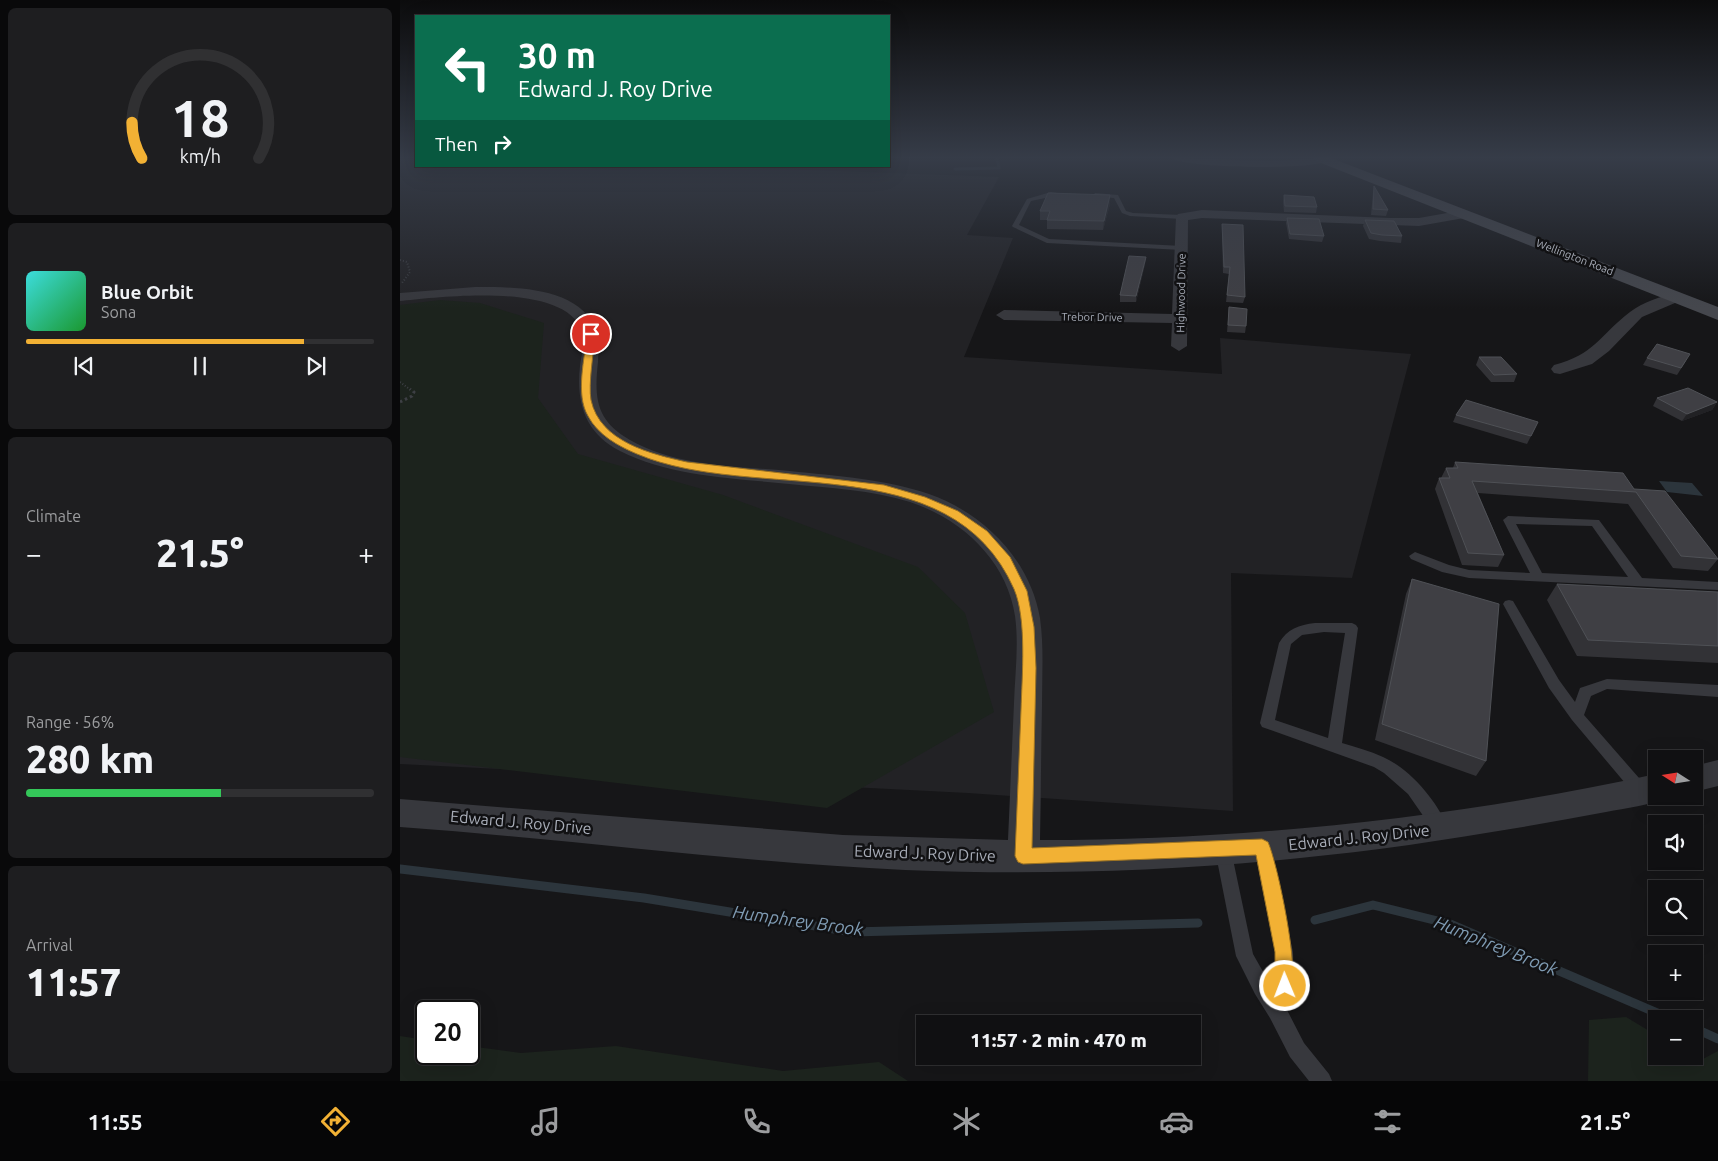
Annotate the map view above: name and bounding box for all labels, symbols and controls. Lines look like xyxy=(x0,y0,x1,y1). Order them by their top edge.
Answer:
icon: left xyxy=(435,35,500,100)
text: 30 m xyxy=(518,35,596,75)
text: Edward J. Roy Drive xyxy=(518,76,713,101)
text: 18 xyxy=(171,89,229,147)
icon: right xyxy=(488,130,516,158)
text: Then xyxy=(435,133,478,155)
text: km/h xyxy=(179,146,221,166)
street label: Wellington Road xyxy=(1535,237,1615,277)
street label: Highwood Drive xyxy=(1174,253,1188,333)
text: Blue Orbit xyxy=(101,281,194,303)
text: Sona xyxy=(101,303,136,321)
street label: Trebor Drive xyxy=(1061,310,1123,324)
pin xyxy=(570,313,612,355)
icon: arrive xyxy=(577,320,605,348)
icon: previous xyxy=(70,352,98,380)
icon: pause xyxy=(186,352,214,380)
icon: next xyxy=(302,352,330,380)
text: Climate xyxy=(26,507,81,525)
text: 21.5° xyxy=(156,532,244,574)
text: − xyxy=(26,538,42,569)
text: + xyxy=(358,538,374,569)
text: Range · 56% xyxy=(26,713,114,731)
text: 280 km xyxy=(26,738,154,780)
north arrow xyxy=(1648,750,1702,805)
map controls xyxy=(1648,750,1703,1065)
street label: Edward J. Roy Drive xyxy=(450,807,592,837)
button: sound xyxy=(1648,815,1703,870)
street label: Edward J. Roy Drive xyxy=(1288,821,1430,853)
street label: Edward J. Roy Drive xyxy=(854,842,996,864)
button: search xyxy=(1648,880,1703,935)
water label: Humphrey Brook xyxy=(731,901,866,939)
water label: Humphrey Brook xyxy=(1432,911,1562,979)
text: Arrival xyxy=(26,936,73,954)
button: + xyxy=(1648,945,1703,1000)
position arrow xyxy=(1258,959,1310,1011)
text: 11:57 xyxy=(26,961,121,1003)
speed limit sign: 20 xyxy=(415,1000,480,1065)
button: − xyxy=(1648,1010,1703,1065)
text: 11:57 · 2 min · 470 m xyxy=(970,1029,1147,1051)
icon: directions xyxy=(318,1104,353,1139)
icon: music xyxy=(528,1104,563,1139)
icon: phone xyxy=(739,1104,774,1139)
icon: climate xyxy=(949,1104,984,1139)
icon: car xyxy=(1159,1104,1194,1139)
icon: filters xyxy=(1370,1104,1405,1139)
text: 11:55 xyxy=(88,1109,143,1134)
text: 21.5° xyxy=(1580,1109,1630,1134)

